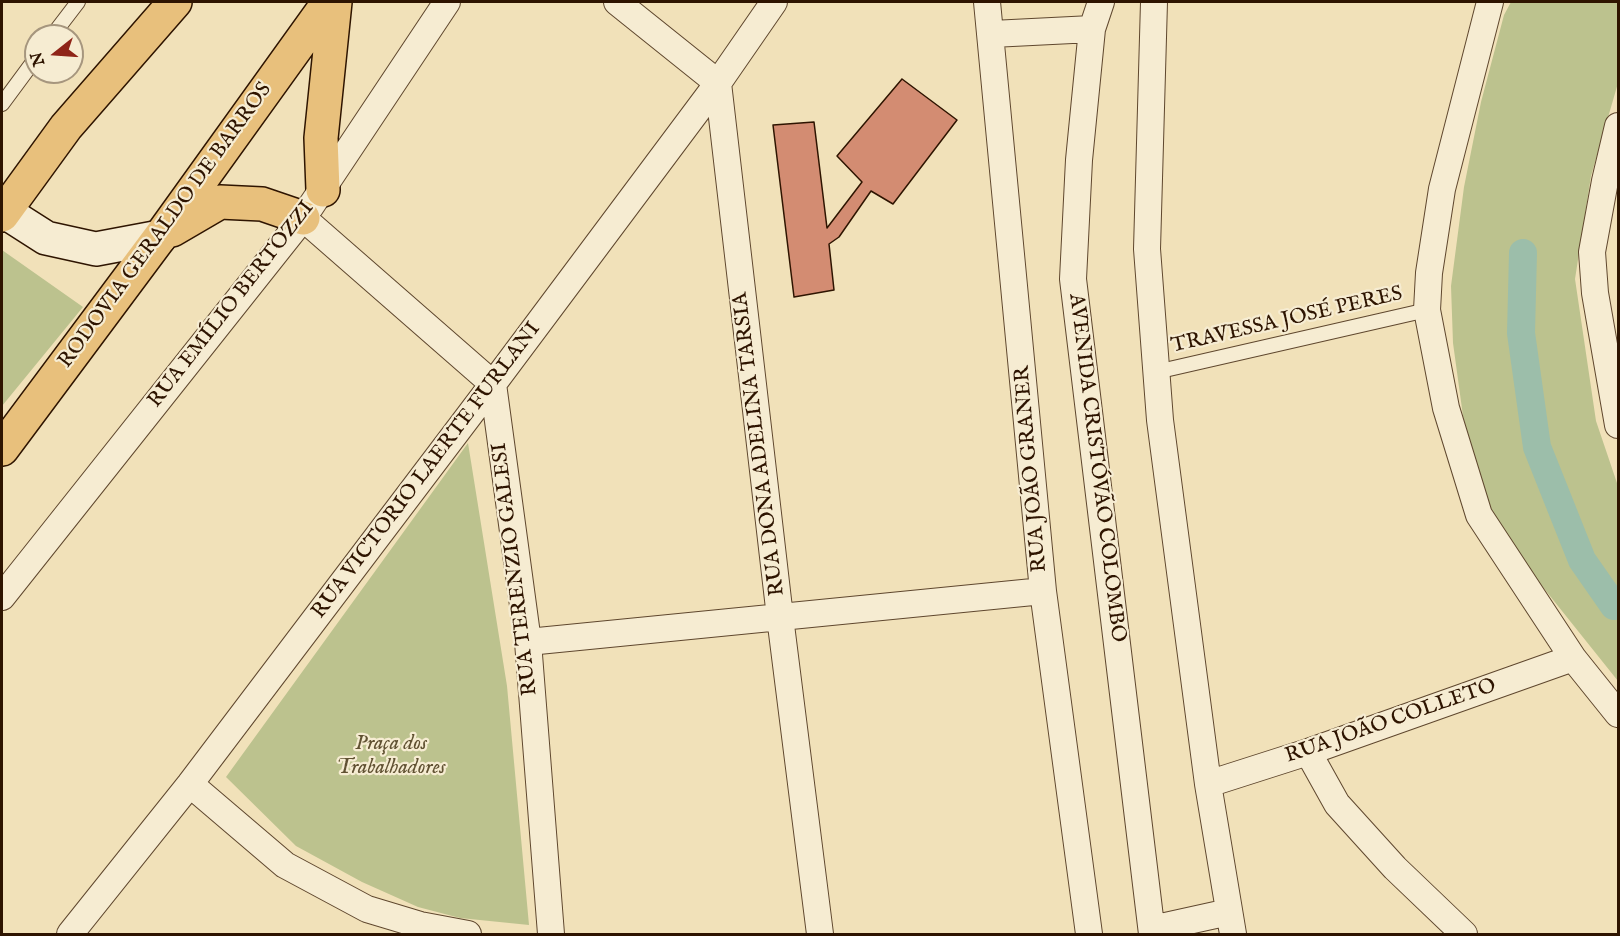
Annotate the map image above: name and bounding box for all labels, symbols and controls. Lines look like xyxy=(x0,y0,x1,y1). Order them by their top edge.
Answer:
north arrow xyxy=(24,24,84,84)
text: N xyxy=(27,49,50,68)
street label: RODOVIA GERALDO DE BARROS xyxy=(54,78,278,374)
street label: RUA EMÍLIO BERTOZZI xyxy=(144,197,320,413)
street label: TRAVESSA JOSÉ PERES xyxy=(1169,282,1405,360)
street label: RUA DONA ADELINA TARSIA xyxy=(729,291,791,597)
street label: AVENIDA CRISTÓVÃO COLOMBO xyxy=(1062,292,1130,644)
street label: RUA VICTORIO LAERTE FURLANI xyxy=(307,318,547,624)
street label: RUA JOÃO GRANER xyxy=(1010,365,1054,573)
street label: RUA TERENZIO GALESI xyxy=(488,441,544,697)
street label: RUA JOÃO COLLETO xyxy=(1282,674,1500,770)
park label: Praça dos Trabalhadores xyxy=(337,732,445,782)

